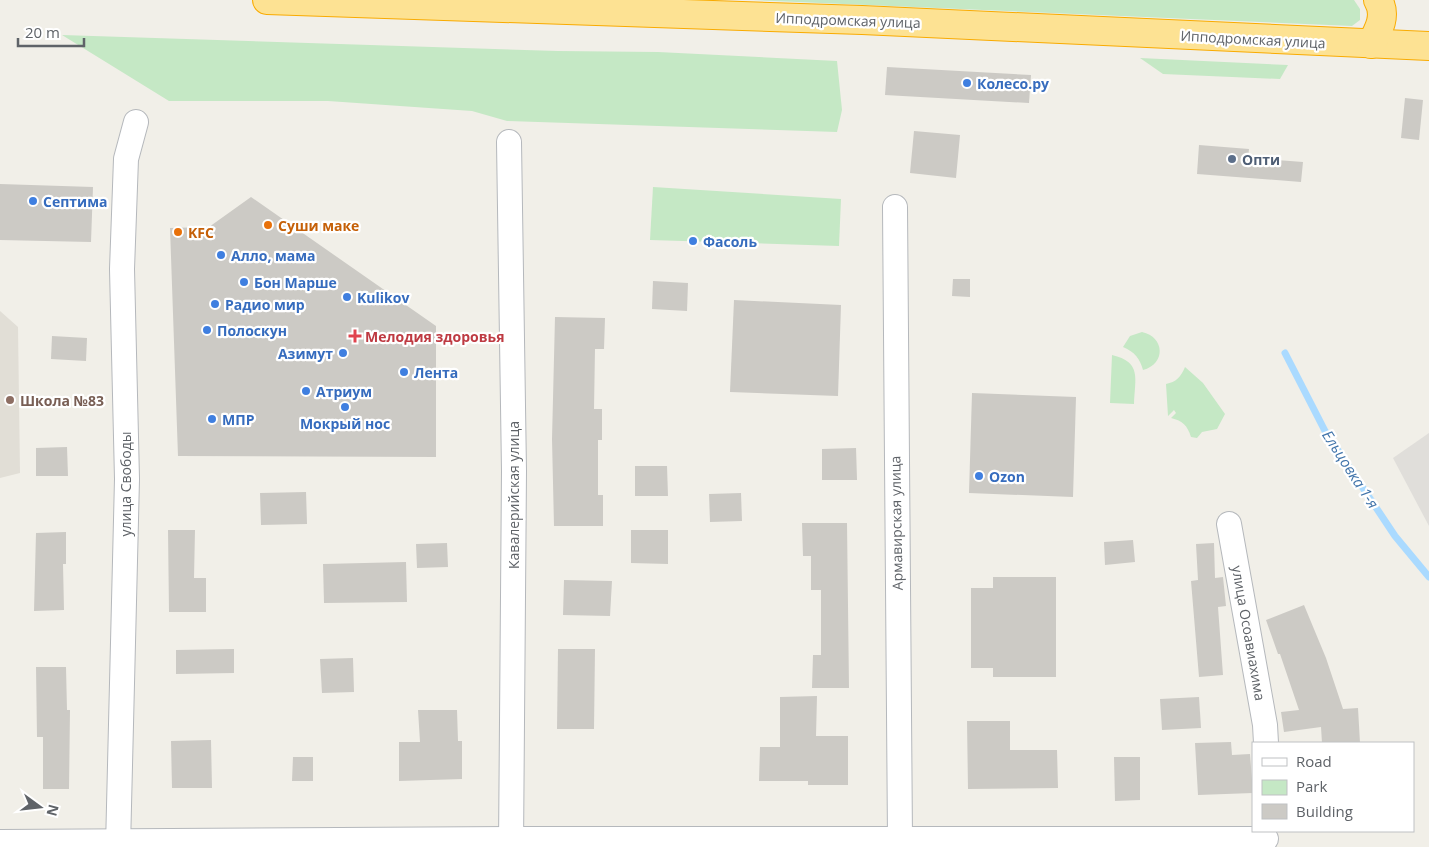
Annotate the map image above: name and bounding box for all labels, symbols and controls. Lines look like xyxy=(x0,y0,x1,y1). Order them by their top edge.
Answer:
street label: Ипподромская улица xyxy=(775,8,921,32)
scale bar xyxy=(18,15,84,47)
text: 20 m xyxy=(25,22,60,42)
street label: Ипподромская улица xyxy=(1180,26,1326,52)
place label: Колесо.ру xyxy=(977,74,1049,93)
marker: Колесо.ру xyxy=(961,77,973,89)
place label: Опти xyxy=(1242,150,1280,169)
marker: Опти xyxy=(1226,153,1238,165)
place label: Септима xyxy=(43,192,107,211)
marker: Септима xyxy=(27,195,39,207)
place label: Суши маке xyxy=(278,216,359,235)
marker: Суши маке xyxy=(262,219,274,231)
place label: KFC xyxy=(188,223,214,242)
marker: KFC xyxy=(172,226,184,238)
place label: Фасоль xyxy=(703,232,757,251)
marker: Фасоль xyxy=(687,235,699,247)
place label: Алло, мама xyxy=(231,246,316,265)
marker: Алло, мама xyxy=(215,249,227,261)
place label: Бон Марше xyxy=(254,273,337,292)
marker: Бон Марше xyxy=(238,276,250,288)
place label: Kulikov xyxy=(357,288,409,307)
marker: Kulikov xyxy=(341,291,353,303)
place label: Радио мир xyxy=(225,295,305,314)
marker: Радио мир xyxy=(209,298,221,310)
place label: Полоскун xyxy=(217,321,287,340)
marker: Полоскун xyxy=(201,324,213,336)
place label: Мелодия здоровья xyxy=(365,327,504,346)
marker: Мелодия здоровья xyxy=(349,330,361,342)
place label: Азимут xyxy=(278,344,333,363)
marker: Азимут xyxy=(337,347,349,359)
place label: Лента xyxy=(414,363,458,382)
marker: Лента xyxy=(398,366,410,378)
place label: Атриум xyxy=(316,382,372,401)
marker: Атриум xyxy=(300,385,312,397)
place label: Школа №83 xyxy=(20,391,104,410)
marker: Школа №83 xyxy=(4,394,16,406)
marker: Мокрый нос xyxy=(339,401,351,413)
place label: МПР xyxy=(222,410,255,429)
marker: МПР xyxy=(206,413,218,425)
place label: Мокрый нос xyxy=(300,414,390,433)
street label: Кавалерийская улица xyxy=(504,421,523,569)
water label: Ельцовка 1-я xyxy=(1318,426,1384,512)
street label: улица Свободы xyxy=(116,432,135,536)
street label: Армавирская улица xyxy=(885,456,907,590)
place label: Ozon xyxy=(989,467,1025,486)
marker: Ozon xyxy=(973,470,985,482)
street label: улица Осоавиахима xyxy=(1228,564,1270,702)
legend xyxy=(1252,742,1414,832)
text: Road xyxy=(1296,751,1332,771)
text: Park xyxy=(1296,776,1327,796)
north arrow xyxy=(15,782,65,832)
text: Building xyxy=(1296,801,1353,821)
text: N xyxy=(42,803,64,818)

